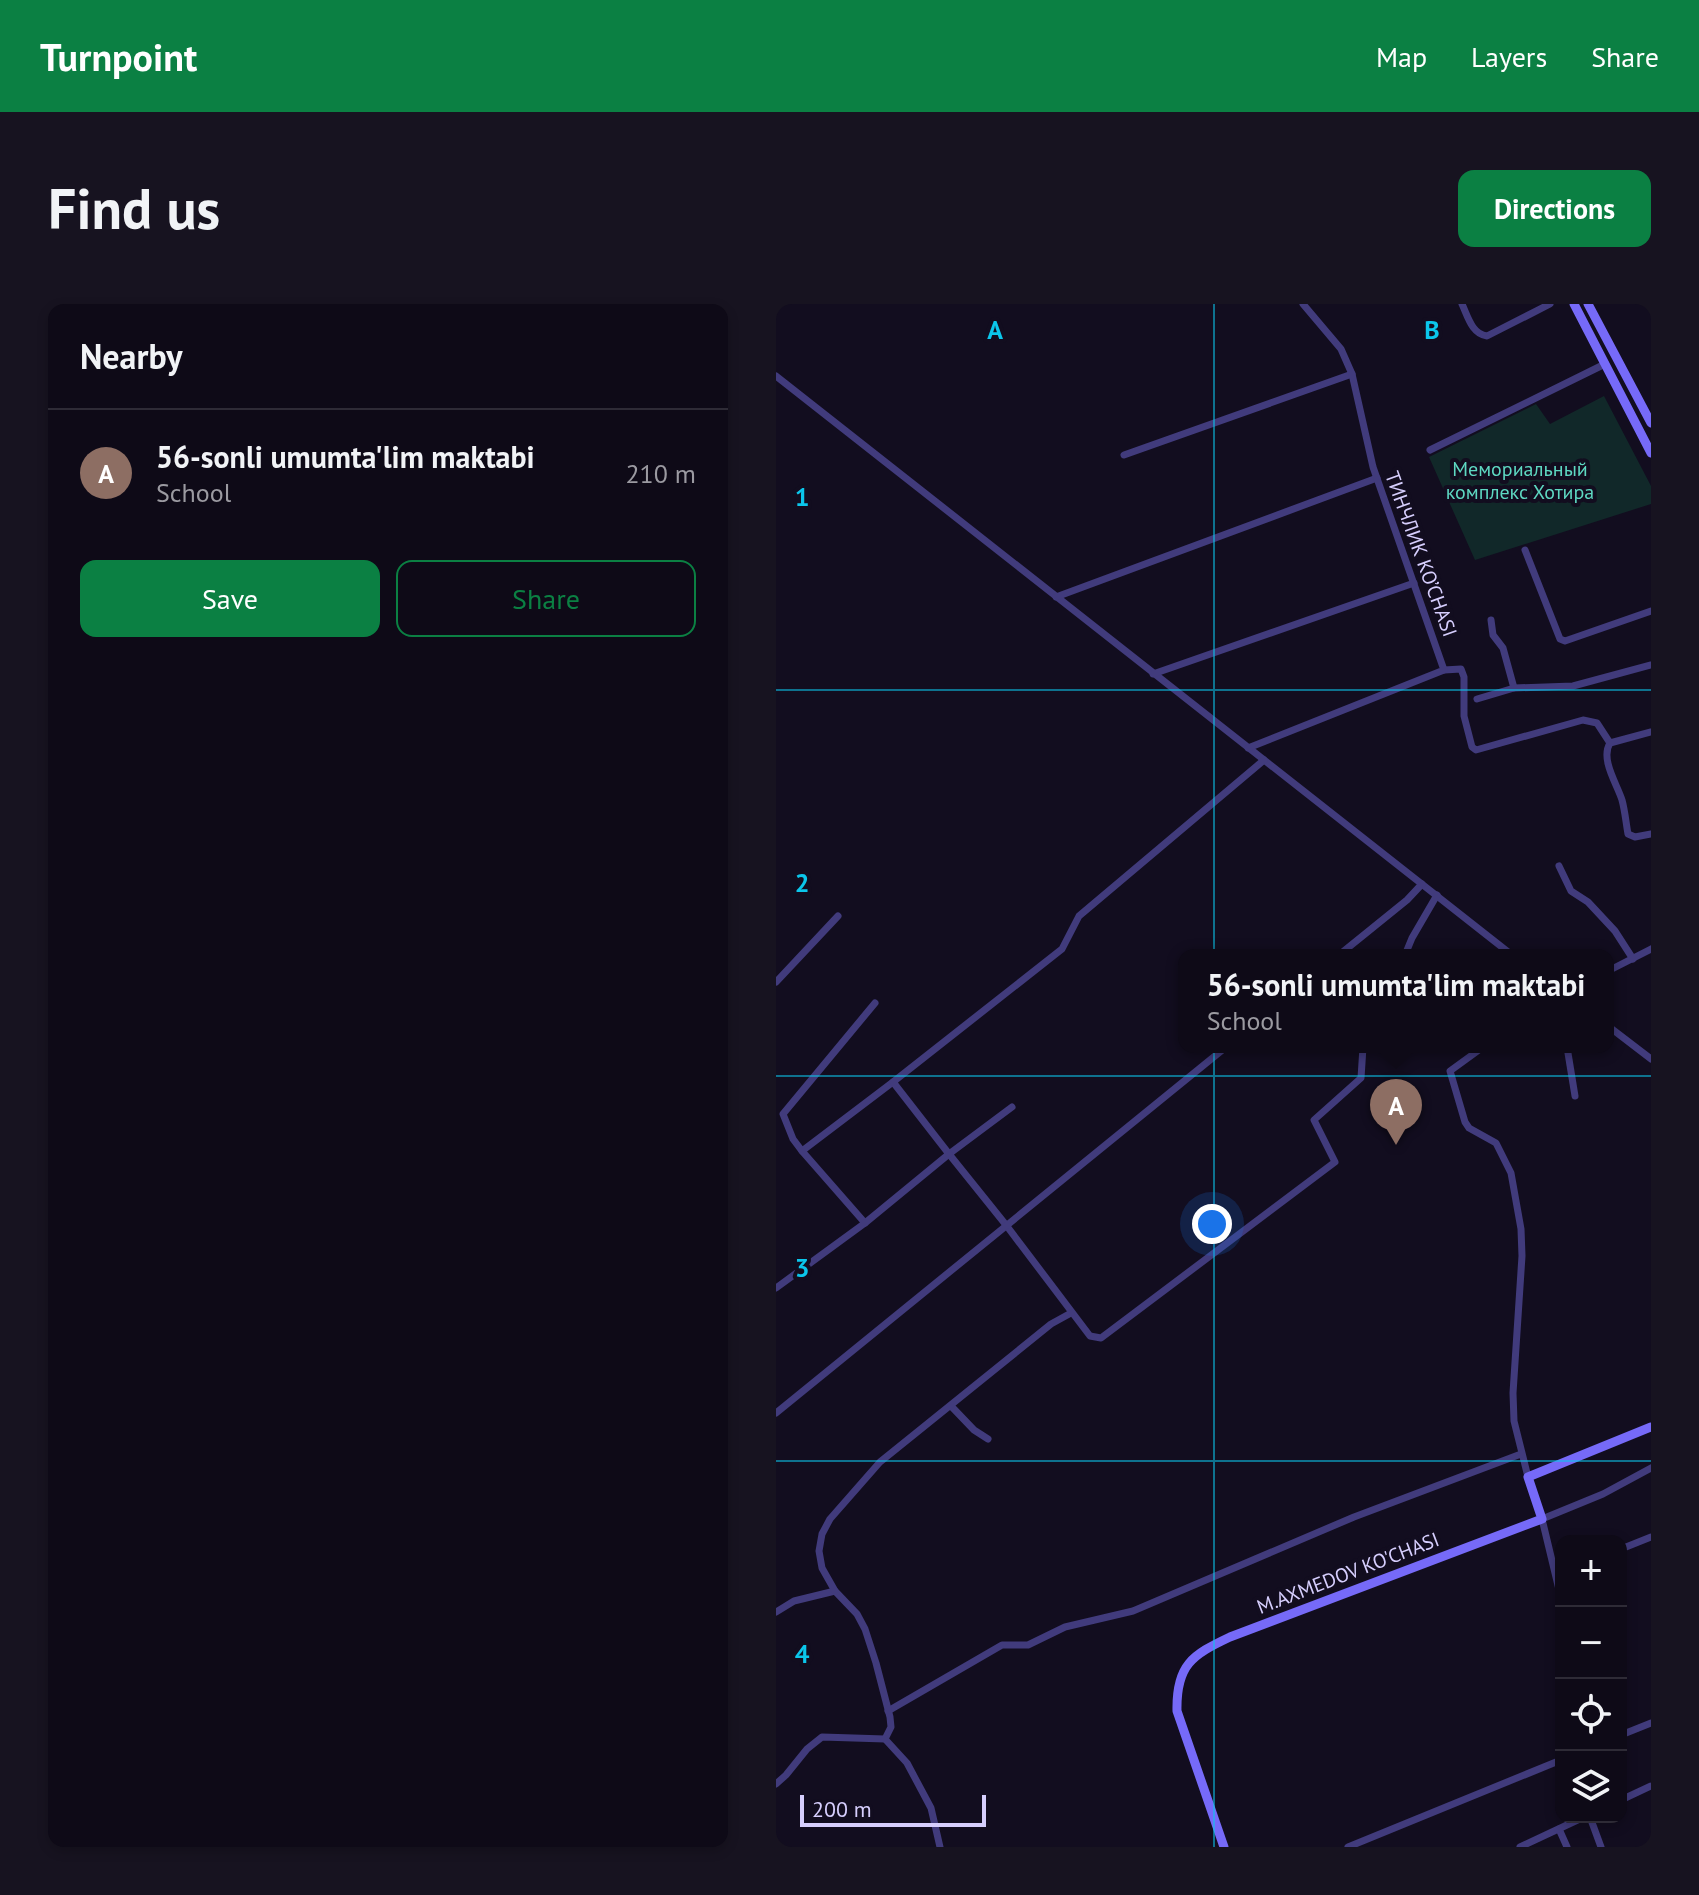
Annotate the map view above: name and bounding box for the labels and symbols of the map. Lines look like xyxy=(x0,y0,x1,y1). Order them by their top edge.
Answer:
text: A xyxy=(987,313,1003,346)
text: B xyxy=(1424,313,1440,346)
park label: Мемориальный комплекс Хотира xyxy=(1446,456,1594,505)
street label: ТИНЧЛИК KO’CHASI xyxy=(1379,468,1463,640)
text: 1 xyxy=(795,480,809,513)
text: 2 xyxy=(795,866,809,899)
pin: A xyxy=(1370,1079,1422,1145)
your location xyxy=(1192,1204,1232,1244)
text: 3 xyxy=(795,1251,809,1284)
street label: M.AXMEDOV KO'CHASI xyxy=(1253,1526,1443,1620)
text: 4 xyxy=(795,1637,810,1670)
scale bar xyxy=(800,1791,986,1827)

